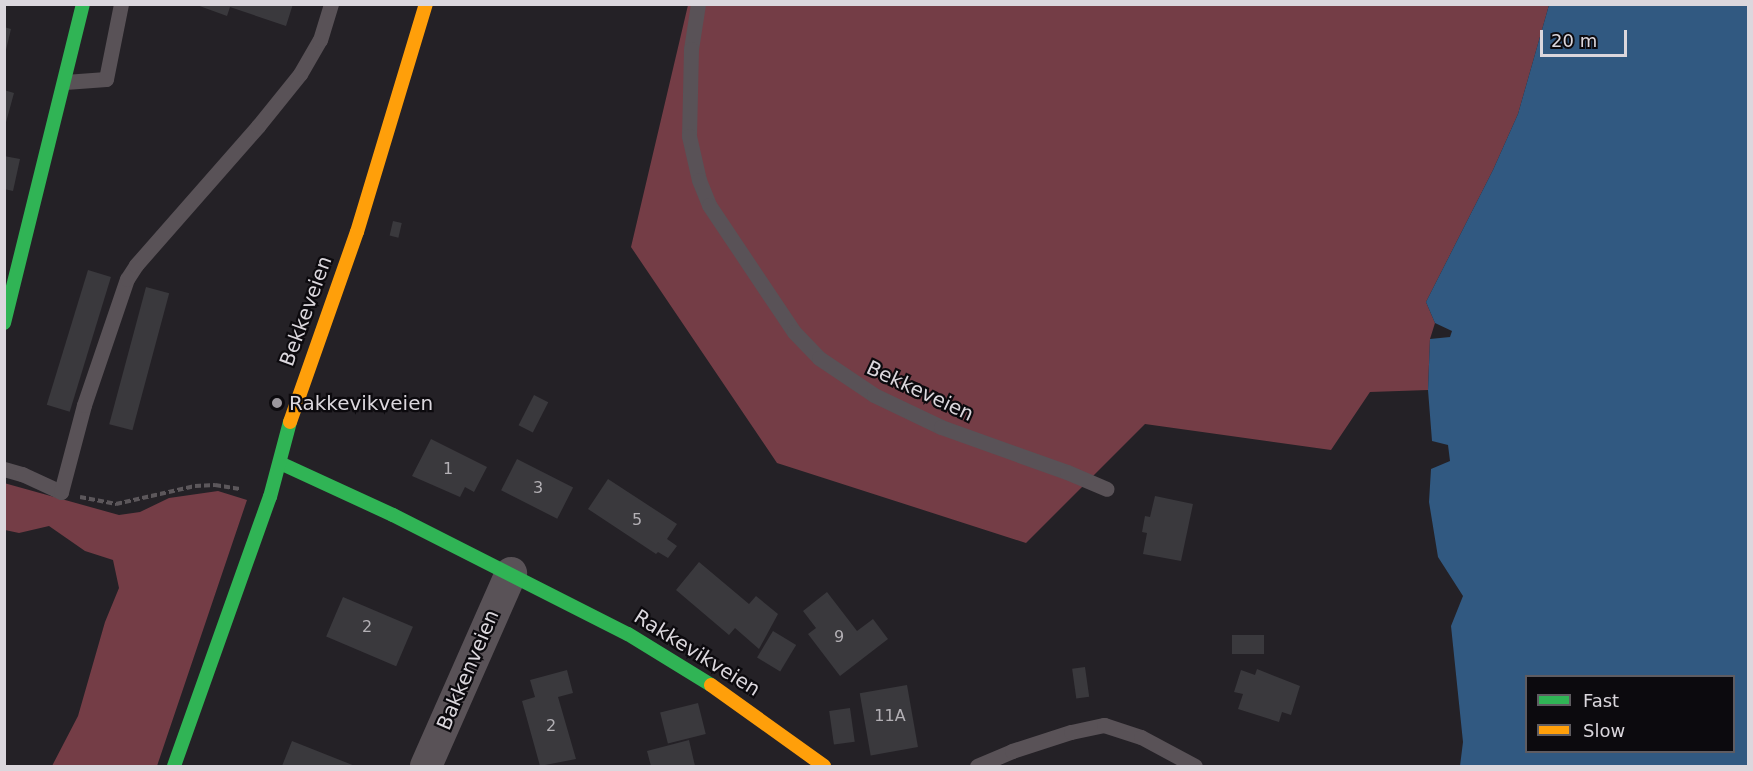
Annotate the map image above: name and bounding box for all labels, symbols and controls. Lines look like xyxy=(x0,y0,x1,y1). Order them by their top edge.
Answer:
scale bar xyxy=(1543,18,1630,56)
text: 20 m xyxy=(1551,30,1597,51)
street label: Bekkeveien xyxy=(275,253,337,369)
street label: Bekkeveien xyxy=(863,356,977,426)
place label: Rakkevikveien xyxy=(289,391,433,415)
marker: Rakkevikveien xyxy=(270,396,284,410)
house number: 1 xyxy=(443,459,453,479)
house number: 3 xyxy=(533,478,543,498)
house number: 5 xyxy=(632,510,642,530)
street label: Rakkevikveien xyxy=(630,605,764,701)
street label: Bakkenveien xyxy=(432,606,504,734)
house number: 2 xyxy=(362,617,372,637)
house number: 9 xyxy=(834,627,844,647)
legend xyxy=(1525,675,1735,753)
text: Fast xyxy=(1583,690,1619,711)
house number: 11A xyxy=(874,706,906,726)
house number: 2 xyxy=(546,716,556,736)
text: Slow xyxy=(1583,720,1625,741)

